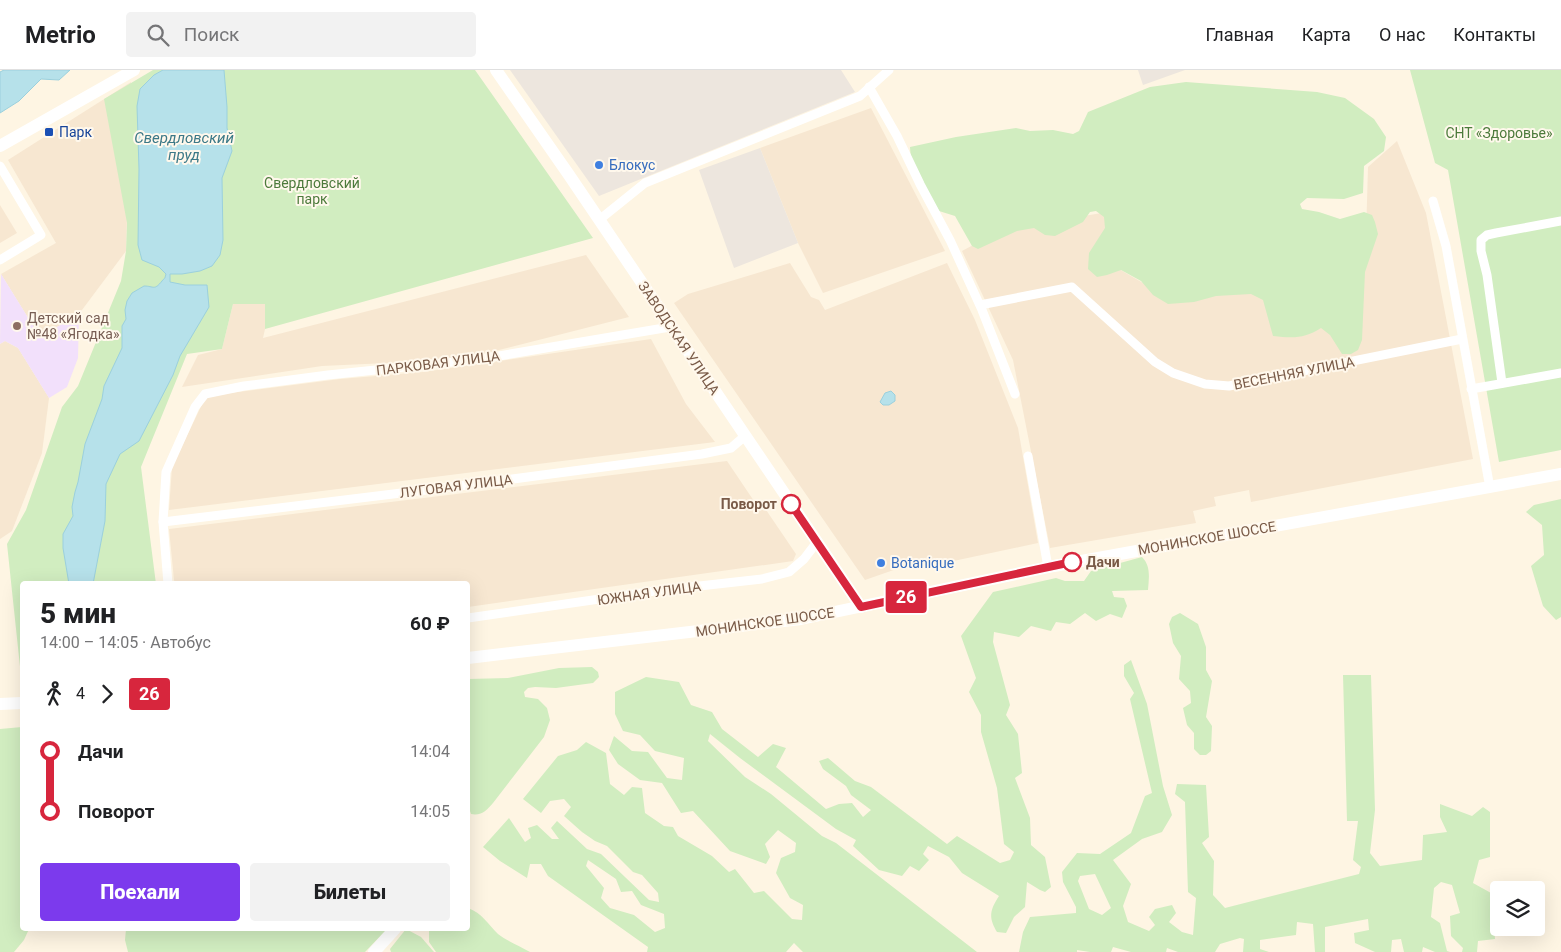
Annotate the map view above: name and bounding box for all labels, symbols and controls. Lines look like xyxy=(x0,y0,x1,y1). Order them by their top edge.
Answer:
search box xyxy=(126,12,476,57)
text: Metrio xyxy=(25,21,96,49)
icon: search xyxy=(144,21,172,49)
text: Поиск xyxy=(184,23,239,46)
text: Главная xyxy=(1205,24,1274,45)
text: Карта xyxy=(1302,24,1351,45)
text: О нас xyxy=(1379,24,1425,45)
text: Контакты xyxy=(1453,24,1536,45)
place label: Парк xyxy=(59,124,92,140)
park label: СНТ «Здоровье» xyxy=(1445,125,1553,141)
marker: Парк xyxy=(43,126,55,138)
water label: Свердловский пруд xyxy=(134,129,234,164)
place label: Блокус xyxy=(609,157,655,173)
marker: Блокус xyxy=(593,159,605,171)
park label: Свердловский парк xyxy=(264,175,360,207)
street label: ЗАВОДСКАЯ УЛИЦА xyxy=(635,278,723,398)
place label: Детский сад №48 «Ягодка» xyxy=(27,310,120,342)
marker: Детский сад №48 «Ягодка» xyxy=(11,320,23,332)
street label: ПАРКОВАЯ УЛИЦА xyxy=(375,347,501,379)
street label: ВЕСЕННЯЯ УЛИЦА xyxy=(1232,353,1356,393)
street label: ЛУГОВАЯ УЛИЦА xyxy=(399,471,513,501)
marker: Поворот xyxy=(781,494,801,514)
place label: Поворот xyxy=(721,496,777,512)
street label: МОНИНСКОЕ ШОССЕ xyxy=(1137,518,1277,558)
marker: Дачи xyxy=(1062,552,1082,572)
place label: Дачи xyxy=(1086,554,1120,570)
place label: Botanique xyxy=(891,555,954,571)
marker: Botanique xyxy=(875,557,887,569)
street label: ЮЖНАЯ УЛИЦА xyxy=(596,578,702,608)
line badge: 26 xyxy=(884,581,928,613)
text: 26 xyxy=(896,586,916,607)
text: 5 мин xyxy=(40,597,116,630)
street label: МОНИНСКОЕ ШОССЕ xyxy=(695,604,835,640)
text: 60 ₽ xyxy=(410,612,450,635)
text: 14:00 – 14:05 · Автобус xyxy=(40,633,211,652)
icon: walk xyxy=(40,680,68,708)
icon: forward xyxy=(93,680,121,708)
text: 26 xyxy=(139,683,160,704)
text: 4 xyxy=(76,684,85,703)
text: Дачи xyxy=(78,740,124,763)
text: 14:04 xyxy=(410,742,450,761)
text: Поворот xyxy=(78,800,154,823)
text: 14:05 xyxy=(410,802,450,821)
button: Поехали xyxy=(40,863,240,921)
button: Билеты xyxy=(250,863,450,921)
map controls xyxy=(1490,881,1545,936)
button: layers xyxy=(1490,881,1545,936)

